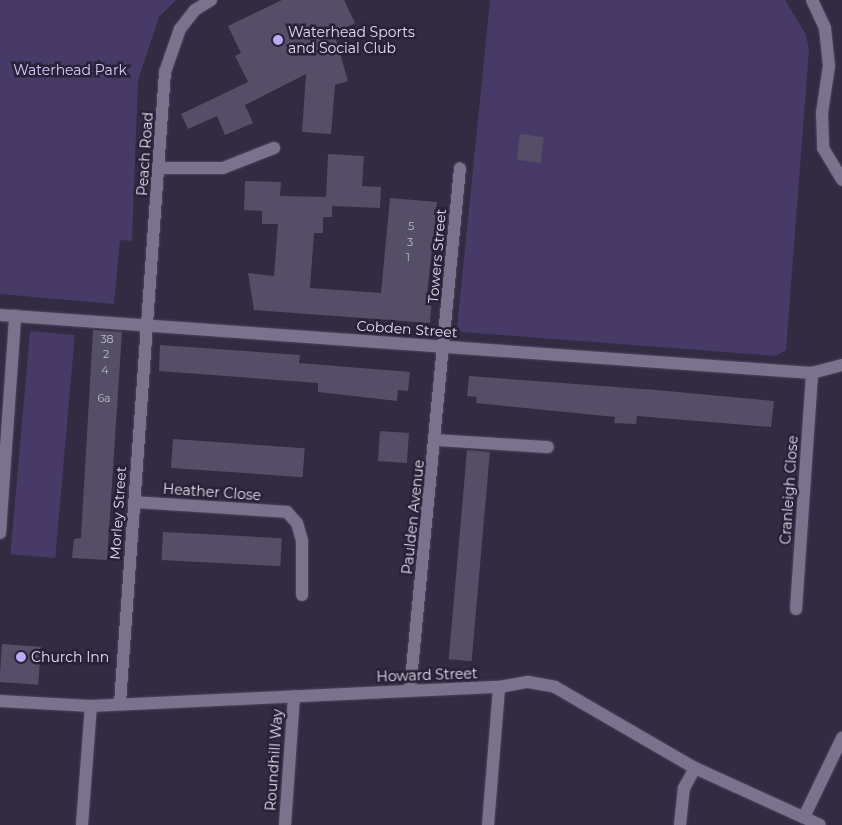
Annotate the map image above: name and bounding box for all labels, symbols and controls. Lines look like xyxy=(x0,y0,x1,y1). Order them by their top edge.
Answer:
place label: Waterhead Sports and Social Club xyxy=(288,24,415,56)
marker: Waterhead Sports and Social Club xyxy=(272,34,284,46)
park label: Waterhead Park xyxy=(13,62,127,78)
street label: Peach Road xyxy=(134,112,156,196)
street label: Towers Street xyxy=(425,208,449,304)
house number: 5 xyxy=(408,219,414,233)
house number: 3 xyxy=(407,235,413,249)
house number: 1 xyxy=(406,250,410,264)
street label: Cobden Street xyxy=(356,317,458,341)
house number: 38 xyxy=(100,332,114,346)
house number: 2 xyxy=(103,347,109,361)
house number: 4 xyxy=(101,363,109,377)
house number: 6a xyxy=(97,391,111,405)
street label: Cranleigh Close xyxy=(777,435,801,545)
street label: Paulden Avenue xyxy=(399,459,427,575)
street label: Morley Street xyxy=(106,466,130,560)
street label: Heather Close xyxy=(162,480,262,504)
place label: Church Inn xyxy=(31,649,109,665)
marker: Church Inn xyxy=(15,651,27,663)
street label: Howard Street xyxy=(376,665,478,685)
street label: Roundhill Way xyxy=(262,709,286,811)

